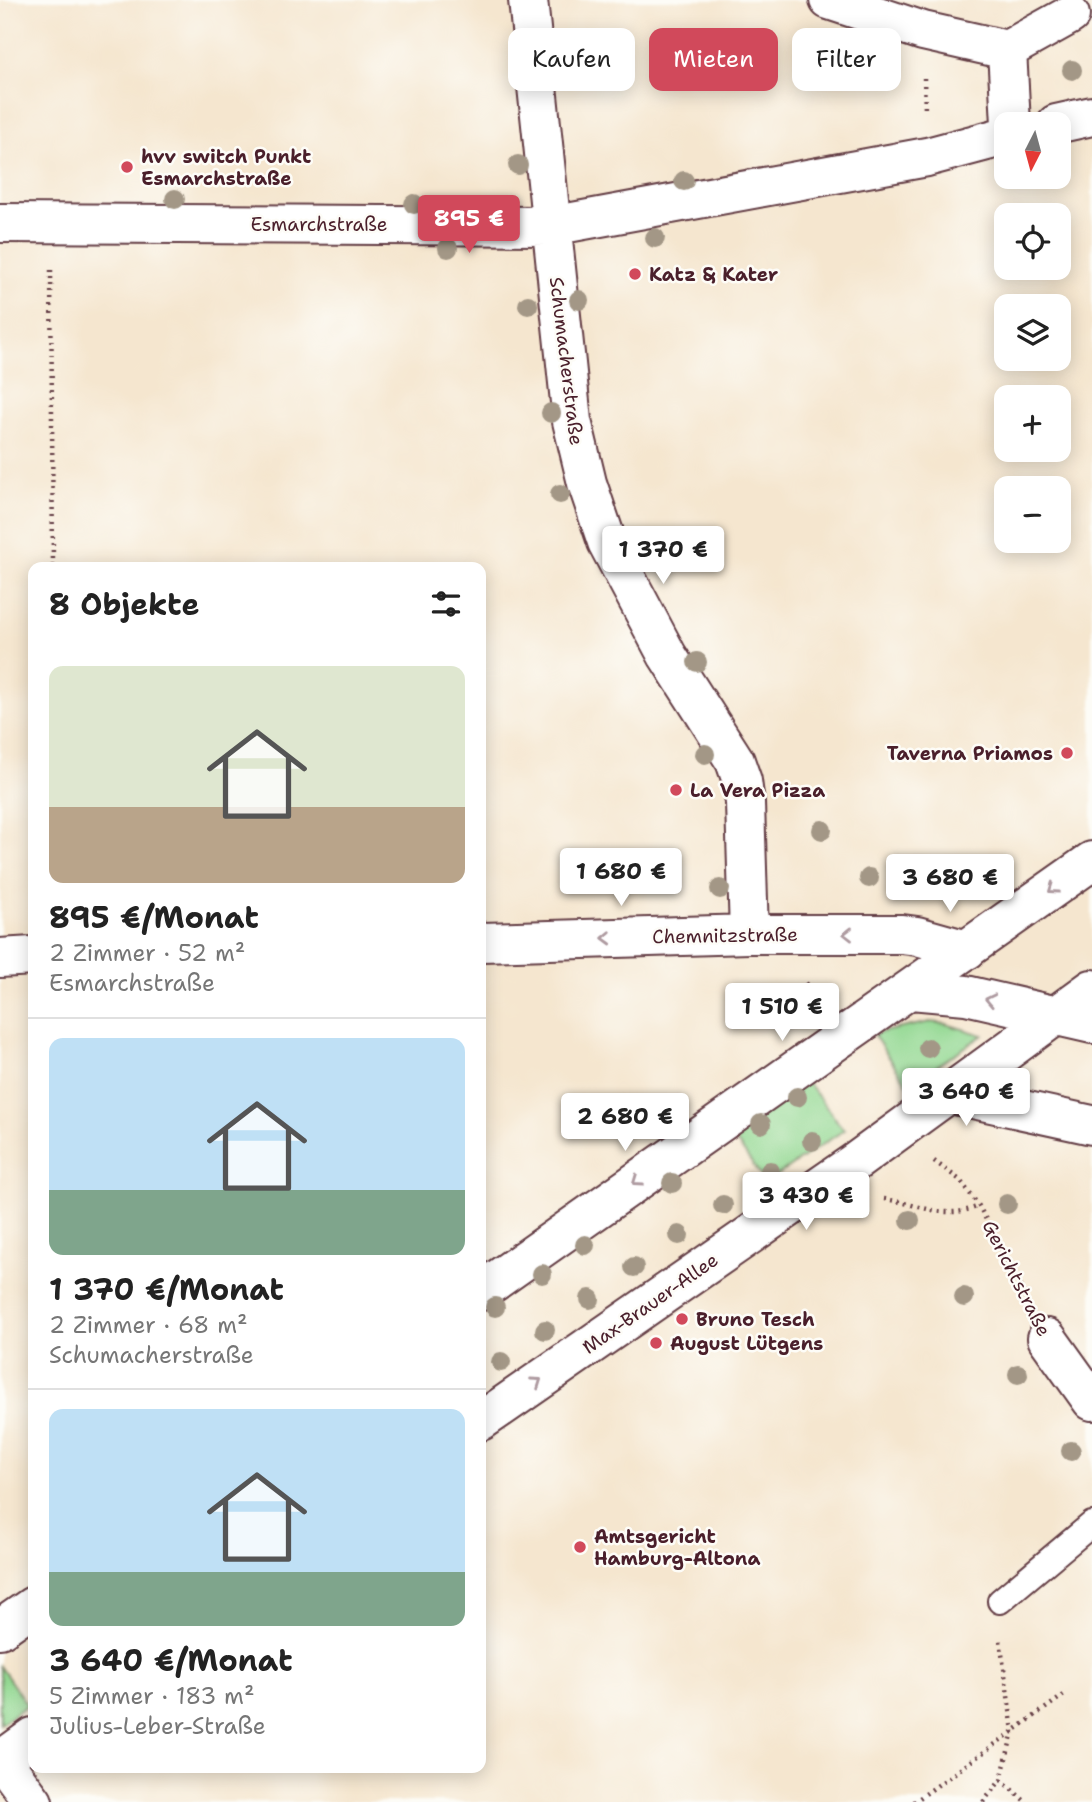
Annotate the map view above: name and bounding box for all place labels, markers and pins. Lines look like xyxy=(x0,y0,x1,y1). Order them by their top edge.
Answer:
place label: hvv switch Punkt Esmarchstraße xyxy=(141,144,311,191)
marker: hvv switch Punkt Esmarchstraße xyxy=(119,159,135,175)
pin: 895 € xyxy=(420,196,518,255)
place label: Katz & Kater xyxy=(649,262,778,287)
marker: Katz & Kater xyxy=(627,266,643,282)
pin: 1 370 € xyxy=(598,526,728,586)
place label: Taverna Priamos xyxy=(887,741,1053,766)
marker: Taverna Priamos xyxy=(1059,745,1075,761)
place label: La Vera Pizza xyxy=(690,778,825,803)
marker: La Vera Pizza xyxy=(668,782,684,798)
pin: 1 680 € xyxy=(556,848,686,908)
pin: 3 680 € xyxy=(885,855,1015,914)
pin: 1 510 € xyxy=(717,984,847,1043)
pin: 3 640 € xyxy=(901,1068,1031,1128)
pin: 2 680 € xyxy=(560,1094,690,1153)
pin: 3 430 € xyxy=(741,1172,871,1232)
place label: Bruno Tesch xyxy=(696,1307,815,1332)
marker: Bruno Tesch xyxy=(674,1311,690,1327)
place label: August Lütgens xyxy=(670,1331,823,1356)
marker: August Lütgens xyxy=(648,1335,664,1351)
place label: Amtsgericht Hamburg-Altona xyxy=(594,1524,760,1571)
marker: Amtsgericht Hamburg-Altona xyxy=(572,1539,588,1555)

